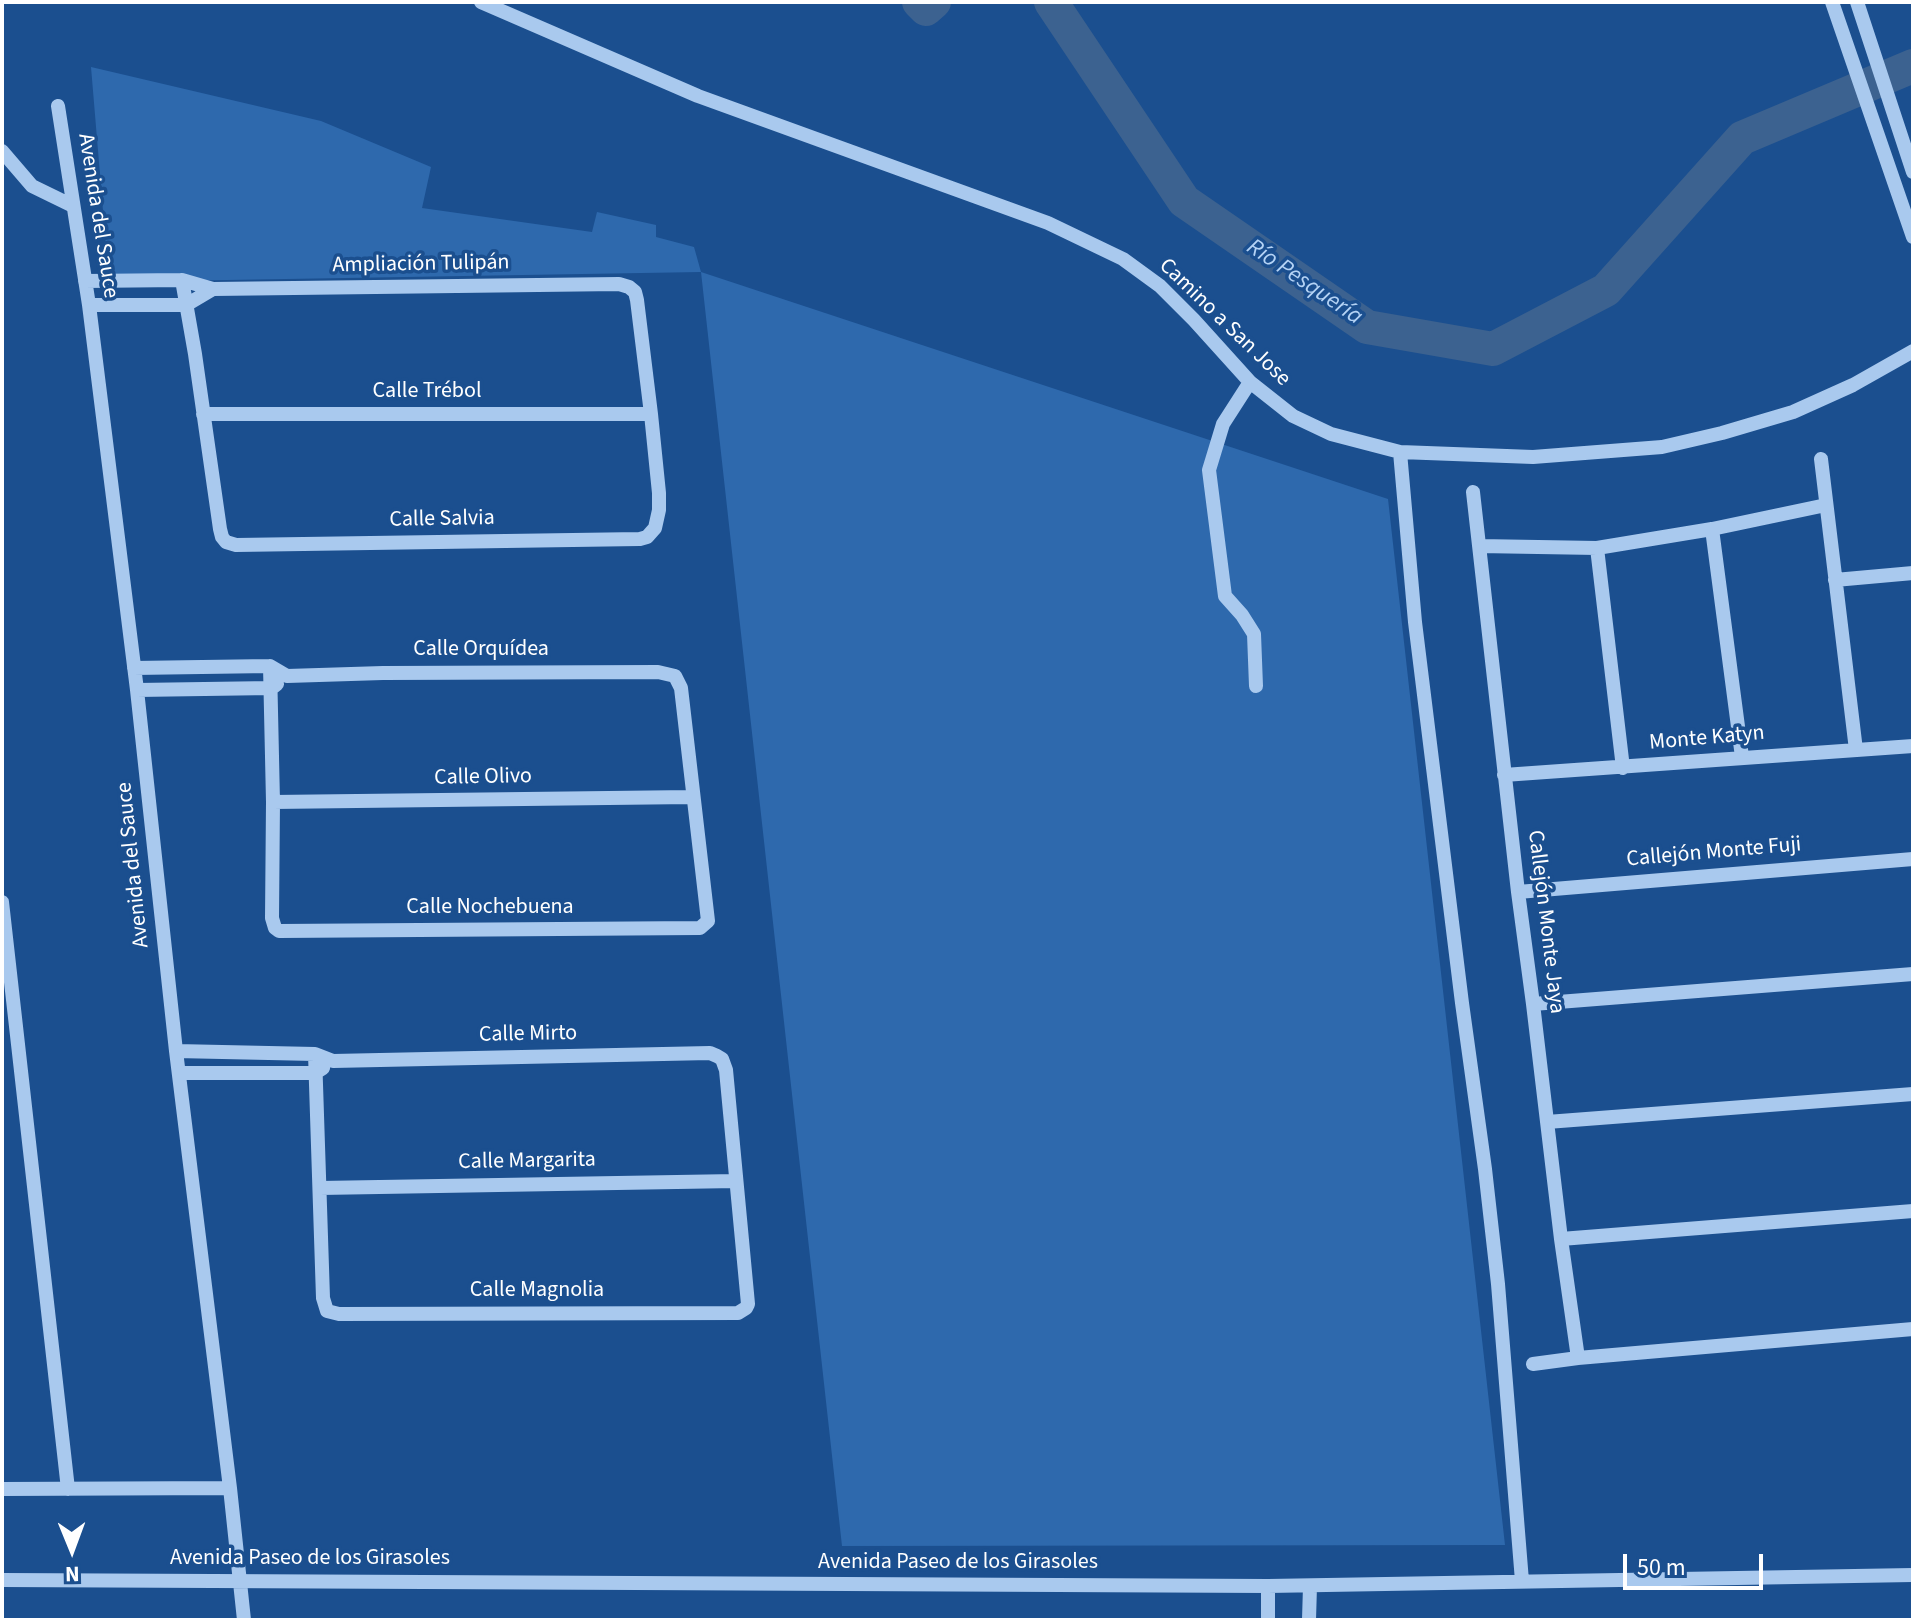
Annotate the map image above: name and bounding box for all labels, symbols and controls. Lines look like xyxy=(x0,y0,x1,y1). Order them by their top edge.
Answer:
street label: Avenida del Sauce xyxy=(71,132,123,300)
water label: Río Pesquería xyxy=(1241,234,1367,332)
street label: Ampliación Tulipán xyxy=(332,250,510,280)
street label: Camino a San Jose xyxy=(1153,253,1295,393)
street label: Calle Trébol xyxy=(373,379,481,405)
street label: Calle Salvia xyxy=(389,506,495,534)
street label: Calle Orquídea xyxy=(413,637,549,663)
street label: Monte Katyn xyxy=(1648,721,1766,757)
street label: Calle Olivo xyxy=(434,764,532,792)
street label: Avenida del Sauce xyxy=(112,781,156,949)
street label: Callejón Monte Jaya xyxy=(1521,829,1569,1015)
street label: Callejón Monte Fuji xyxy=(1626,832,1802,874)
street label: Calle Nochebuena xyxy=(406,895,574,921)
street label: Calle Mirto xyxy=(479,1021,577,1049)
street label: Calle Margarita xyxy=(458,1148,596,1176)
street label: Calle Magnolia xyxy=(470,1278,604,1304)
north arrow xyxy=(32,1510,112,1590)
scale bar xyxy=(1627,1538,1767,1588)
street label: Avenida Paseo de los Girasoles xyxy=(170,1546,450,1572)
street label: Avenida Paseo de los Girasoles xyxy=(818,1550,1098,1576)
text: 50 m xyxy=(1637,1550,1686,1585)
text: N xyxy=(65,1558,80,1590)

